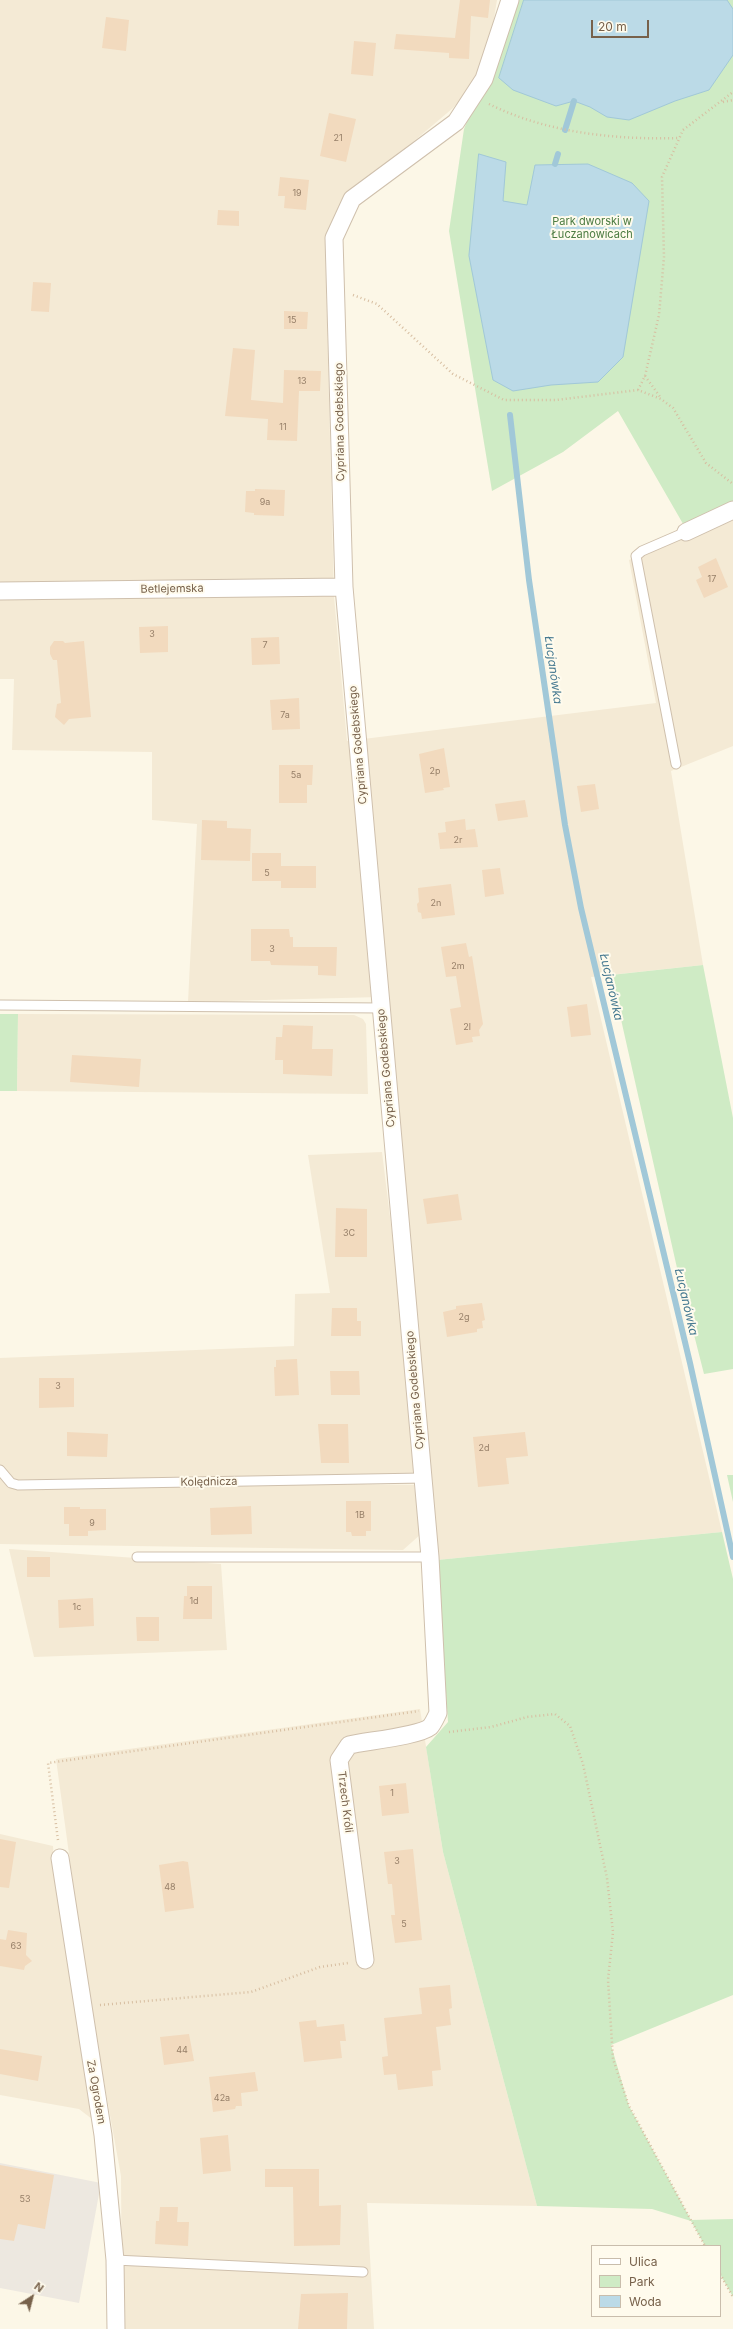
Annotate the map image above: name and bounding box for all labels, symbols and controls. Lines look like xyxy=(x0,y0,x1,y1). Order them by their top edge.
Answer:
scale bar xyxy=(593,12,651,38)
text: 20 m xyxy=(598,19,627,34)
house number: 21 xyxy=(333,133,343,143)
house number: 19 xyxy=(292,188,302,198)
park label: Park dworski w Łuczanowicach xyxy=(551,215,633,241)
house number: 15 xyxy=(287,315,297,325)
street label: Cypriana Godebskiego xyxy=(332,362,348,482)
house number: 13 xyxy=(297,376,307,386)
house number: 11 xyxy=(279,422,287,432)
house number: 9a xyxy=(260,497,270,507)
house number: 17 xyxy=(708,574,716,584)
street label: Betlejemska xyxy=(140,582,204,596)
house number: 3 xyxy=(149,629,155,639)
water label: Łucjanówka xyxy=(541,635,565,705)
house number: 7 xyxy=(262,640,268,650)
street label: Cypriana Godebskiego xyxy=(346,685,370,805)
house number: 7a xyxy=(280,710,290,720)
house number: 2p xyxy=(430,766,440,776)
house number: 5a xyxy=(291,770,301,780)
house number: 2r xyxy=(454,835,462,845)
house number: 5 xyxy=(264,868,270,878)
house number: 2n xyxy=(431,898,441,908)
house number: 3 xyxy=(269,944,275,954)
water label: Łucjanówka xyxy=(596,952,626,1022)
house number: 2m xyxy=(451,961,465,971)
street label: Cypriana Godebskiego xyxy=(374,1008,398,1128)
house number: 2l xyxy=(463,1022,471,1032)
house number: 3C xyxy=(343,1228,355,1238)
water label: Łucjanówka xyxy=(671,1267,701,1337)
house number: 2g xyxy=(458,1312,470,1322)
street label: Cypriana Godebskiego xyxy=(403,1330,427,1450)
house number: 3 xyxy=(55,1381,61,1391)
house number: 2d xyxy=(479,1443,489,1453)
street label: Kolędnicza xyxy=(180,1475,238,1489)
house number: 1B xyxy=(355,1510,365,1520)
house number: 9 xyxy=(89,1518,95,1528)
house number: 1d xyxy=(189,1596,199,1606)
house number: 1c xyxy=(73,1602,81,1612)
street label: Trzech Króli xyxy=(335,1770,355,1834)
house number: 1 xyxy=(390,1788,394,1798)
house number: 3 xyxy=(394,1856,400,1866)
house number: 48 xyxy=(164,1882,176,1892)
house number: 5 xyxy=(401,1919,407,1929)
house number: 63 xyxy=(10,1941,22,1951)
house number: 44 xyxy=(176,2045,188,2055)
street label: Za Ogrodem xyxy=(84,2059,108,2125)
house number: 42a xyxy=(214,2093,230,2103)
house number: 53 xyxy=(19,2194,31,2204)
legend xyxy=(591,2245,721,2317)
text: Ulica xyxy=(629,2254,657,2269)
text: Park xyxy=(629,2274,655,2289)
north arrow xyxy=(12,2277,52,2317)
text: N xyxy=(32,2279,47,2295)
text: Woda xyxy=(629,2294,662,2309)

